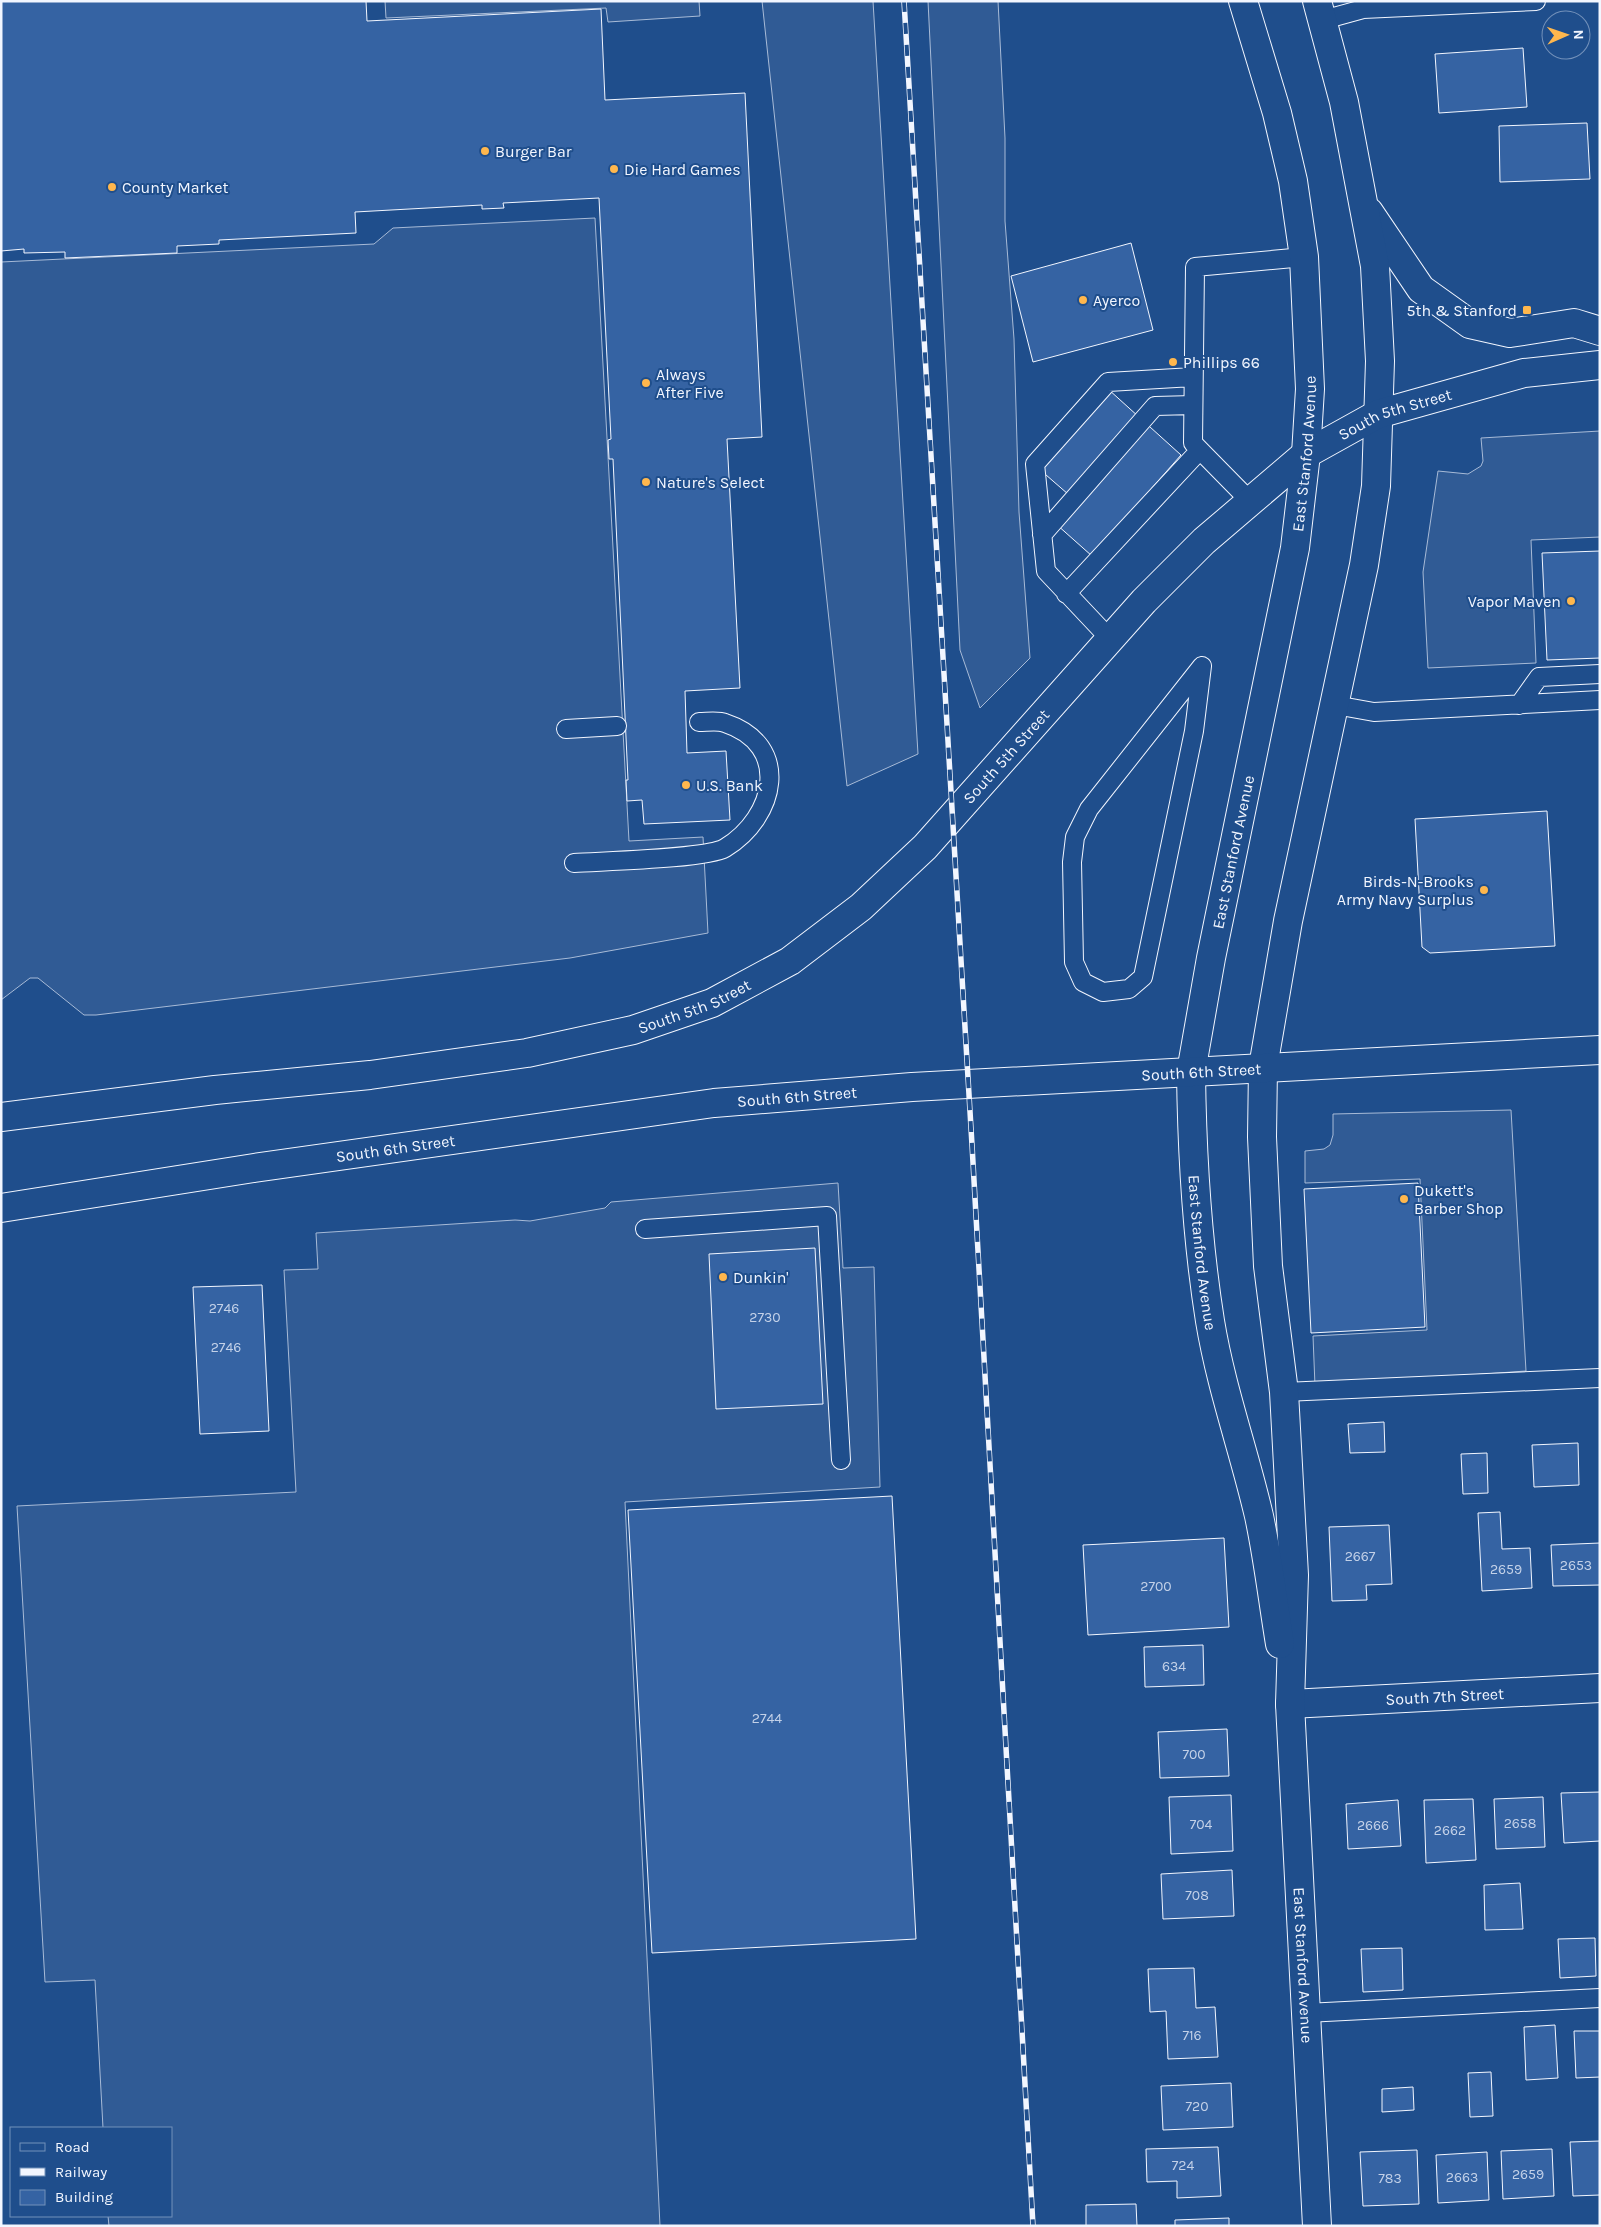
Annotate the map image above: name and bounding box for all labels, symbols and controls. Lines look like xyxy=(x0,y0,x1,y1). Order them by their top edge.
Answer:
north arrow xyxy=(1541,10,1591,60)
text: N xyxy=(1570,29,1587,40)
place label: Burger Bar xyxy=(495,142,572,161)
marker: Burger Bar xyxy=(479,145,491,157)
place label: Die Hard Games xyxy=(624,160,741,179)
marker: Die Hard Games xyxy=(608,163,620,175)
place label: County Market xyxy=(122,178,229,197)
marker: County Market xyxy=(106,181,118,193)
place label: Ayerco xyxy=(1093,291,1140,310)
marker: Ayerco xyxy=(1077,294,1089,306)
place label: 5th & Stanford xyxy=(1406,301,1517,320)
marker: 5th & Stanford xyxy=(1521,304,1533,316)
place label: Phillips 66 xyxy=(1183,353,1260,372)
marker: Phillips 66 xyxy=(1167,356,1179,368)
place label: Always After Five xyxy=(656,365,724,402)
street label: East Stanford Avenue xyxy=(1288,375,1320,533)
marker: Always After Five xyxy=(640,377,652,389)
street label: South 5th Street xyxy=(1335,385,1454,444)
place label: Nature's Select xyxy=(656,473,765,492)
marker: Nature's Select xyxy=(640,476,652,488)
place label: Vapor Maven xyxy=(1468,592,1561,611)
marker: Vapor Maven xyxy=(1565,595,1577,607)
street label: South 5th Street xyxy=(959,705,1053,808)
street label: East Stanford Avenue xyxy=(1208,774,1258,930)
place label: U.S. Bank xyxy=(696,776,763,795)
marker: U.S. Bank xyxy=(680,779,692,791)
place label: Birds-N-Brooks Army Navy Surplus xyxy=(1337,872,1474,909)
marker: Birds-N-Brooks Army Navy Surplus xyxy=(1478,884,1490,896)
street label: South 5th Street xyxy=(635,975,754,1038)
street label: South 6th Street xyxy=(1141,1059,1262,1085)
street label: South 6th Street xyxy=(736,1082,858,1111)
street label: South 6th Street xyxy=(335,1131,456,1166)
street label: East Stanford Avenue xyxy=(1185,1174,1220,1332)
place label: Dukett's Barber Shop xyxy=(1414,1181,1503,1218)
marker: Dukett's Barber Shop xyxy=(1398,1193,1410,1205)
place label: Dunkin' xyxy=(733,1268,789,1287)
marker: Dunkin' xyxy=(717,1271,729,1283)
house number: 2746 xyxy=(209,1300,239,1317)
house number: 2730 xyxy=(749,1309,781,1326)
house number: 2746 xyxy=(211,1339,241,1356)
house number: 2667 xyxy=(1345,1548,1376,1565)
house number: 2653 xyxy=(1560,1557,1592,1574)
house number: 2659 xyxy=(1490,1561,1522,1578)
house number: 2700 xyxy=(1140,1578,1172,1595)
house number: 634 xyxy=(1162,1658,1186,1675)
street label: South 7th Street xyxy=(1385,1684,1505,1709)
house number: 2744 xyxy=(752,1710,782,1727)
house number: 700 xyxy=(1182,1746,1206,1763)
house number: 2658 xyxy=(1504,1815,1536,1832)
house number: 704 xyxy=(1190,1816,1213,1833)
house number: 2666 xyxy=(1357,1817,1389,1834)
house number: 2662 xyxy=(1434,1822,1466,1839)
house number: 708 xyxy=(1185,1887,1209,1904)
street label: East Stanford Avenue xyxy=(1289,1887,1317,2044)
house number: 716 xyxy=(1182,2027,1202,2044)
house number: 720 xyxy=(1186,2098,1209,2115)
legend xyxy=(10,2127,172,2217)
text: Road xyxy=(55,2138,90,2156)
house number: 724 xyxy=(1172,2157,1194,2174)
text: Railway xyxy=(55,2163,107,2181)
house number: 2659 xyxy=(1512,2166,1544,2183)
house number: 2663 xyxy=(1446,2169,1478,2186)
house number: 783 xyxy=(1378,2170,1402,2187)
text: Building xyxy=(55,2188,113,2206)

